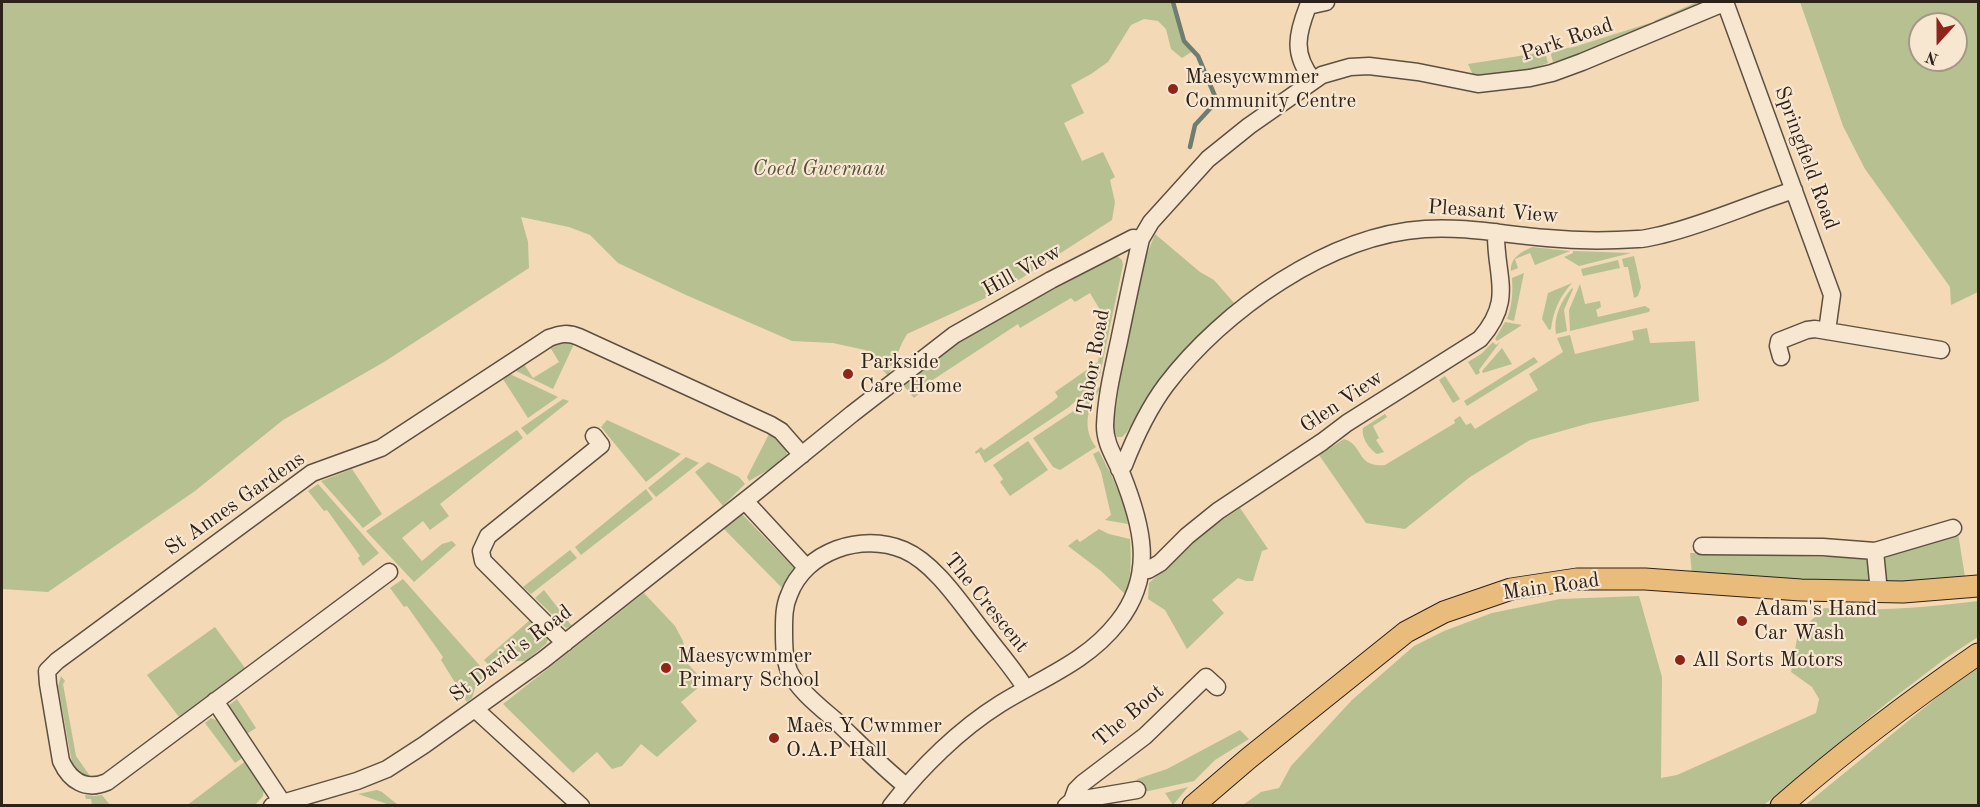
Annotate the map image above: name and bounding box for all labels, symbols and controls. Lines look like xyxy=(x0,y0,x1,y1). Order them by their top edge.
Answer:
street label: Park Road xyxy=(1518,12,1616,68)
north arrow xyxy=(1908,12,1968,72)
text: N xyxy=(1924,47,1941,67)
place label: Maesycwmmer Community Centre xyxy=(1185,64,1356,114)
marker: Maesycwmmer Community Centre xyxy=(1166,82,1180,96)
street label: Springfield Road xyxy=(1768,83,1844,233)
park label: Coed Gwernau xyxy=(753,156,885,182)
street label: Pleasant View xyxy=(1427,195,1559,229)
street label: Hill View xyxy=(978,239,1066,303)
street label: Tabor Road xyxy=(1072,307,1116,417)
place label: Parkside Care Home xyxy=(860,349,962,399)
street label: Glen View xyxy=(1296,365,1388,439)
marker: Parkside Care Home xyxy=(841,367,855,381)
street label: St Annes Gardens xyxy=(160,446,310,562)
street label: The Crescent xyxy=(938,548,1034,658)
street label: Main Road xyxy=(1501,568,1601,606)
place label: Adam's Hand Car Wash xyxy=(1754,596,1877,646)
street label: St David's Road xyxy=(445,600,577,708)
marker: Adam's Hand Car Wash xyxy=(1735,614,1749,628)
place label: Maesycwmmer Primary School xyxy=(678,643,819,693)
place label: All Sorts Motors xyxy=(1692,647,1843,673)
marker: All Sorts Motors xyxy=(1673,653,1687,667)
marker: Maesycwmmer Primary School xyxy=(659,661,673,675)
street label: The Boot xyxy=(1088,679,1170,753)
place label: Maes Y Cwmmer O.A.P Hall xyxy=(786,713,942,763)
marker: Maes Y Cwmmer O.A.P Hall xyxy=(767,731,781,745)

